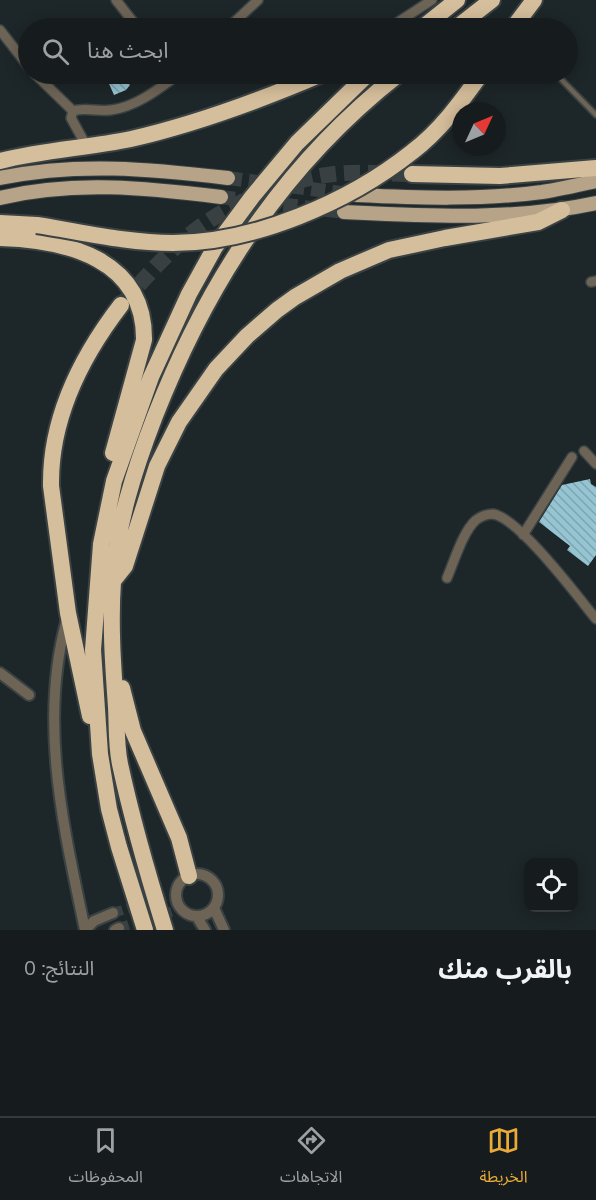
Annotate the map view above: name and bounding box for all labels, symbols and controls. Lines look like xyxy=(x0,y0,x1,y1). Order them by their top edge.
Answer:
search box xyxy=(18,18,578,84)
icon: search xyxy=(39,35,72,68)
text: ابحث هنا xyxy=(87,36,168,66)
north arrow xyxy=(452,102,506,156)
map controls xyxy=(524,858,578,912)
button: locate xyxy=(524,858,578,912)
text: بالقرب منك xyxy=(438,952,572,987)
text: النتائج: 0 xyxy=(24,955,94,982)
tab: المحفوظات xyxy=(69,1124,143,1194)
tab: الاتجاهات xyxy=(280,1124,342,1194)
tab: الخريطة xyxy=(480,1124,527,1194)

